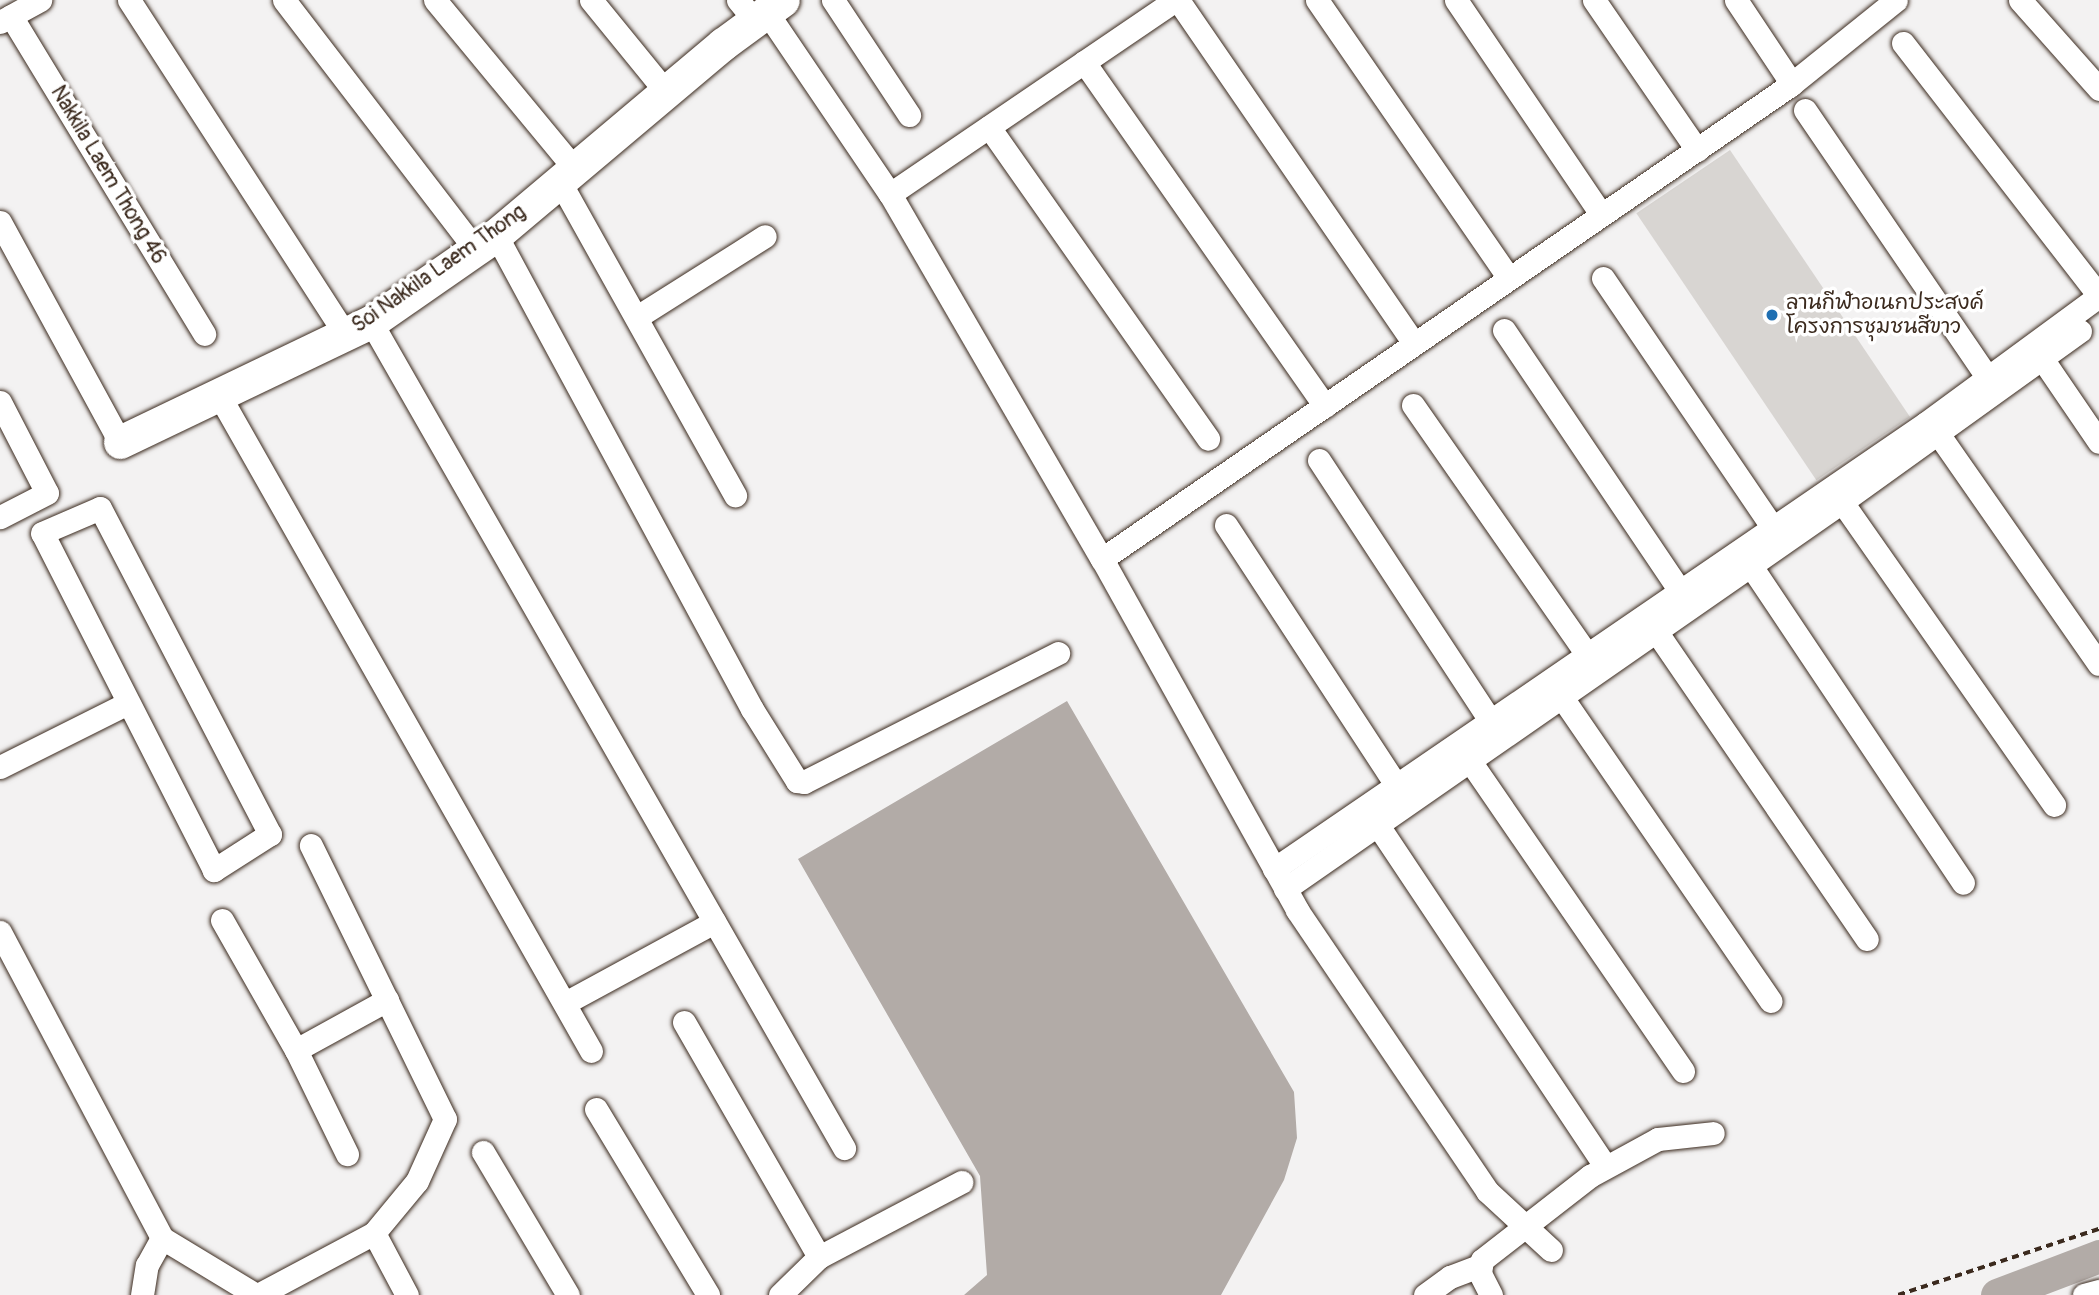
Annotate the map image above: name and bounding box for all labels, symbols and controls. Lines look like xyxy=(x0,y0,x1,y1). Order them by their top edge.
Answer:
street label: Nakkila Laem Thong 46 xyxy=(45,81,171,269)
street label: Soi Nakkila Laem Thong xyxy=(347,200,531,338)
place label: ลานกีฬาอเนกประสงค์ โครงการชุมชนสีขาว xyxy=(1786,290,1984,340)
marker: ลานกีฬาอเนกประสงค์ โครงการชุมชนสีขาว xyxy=(1764,307,1780,323)

